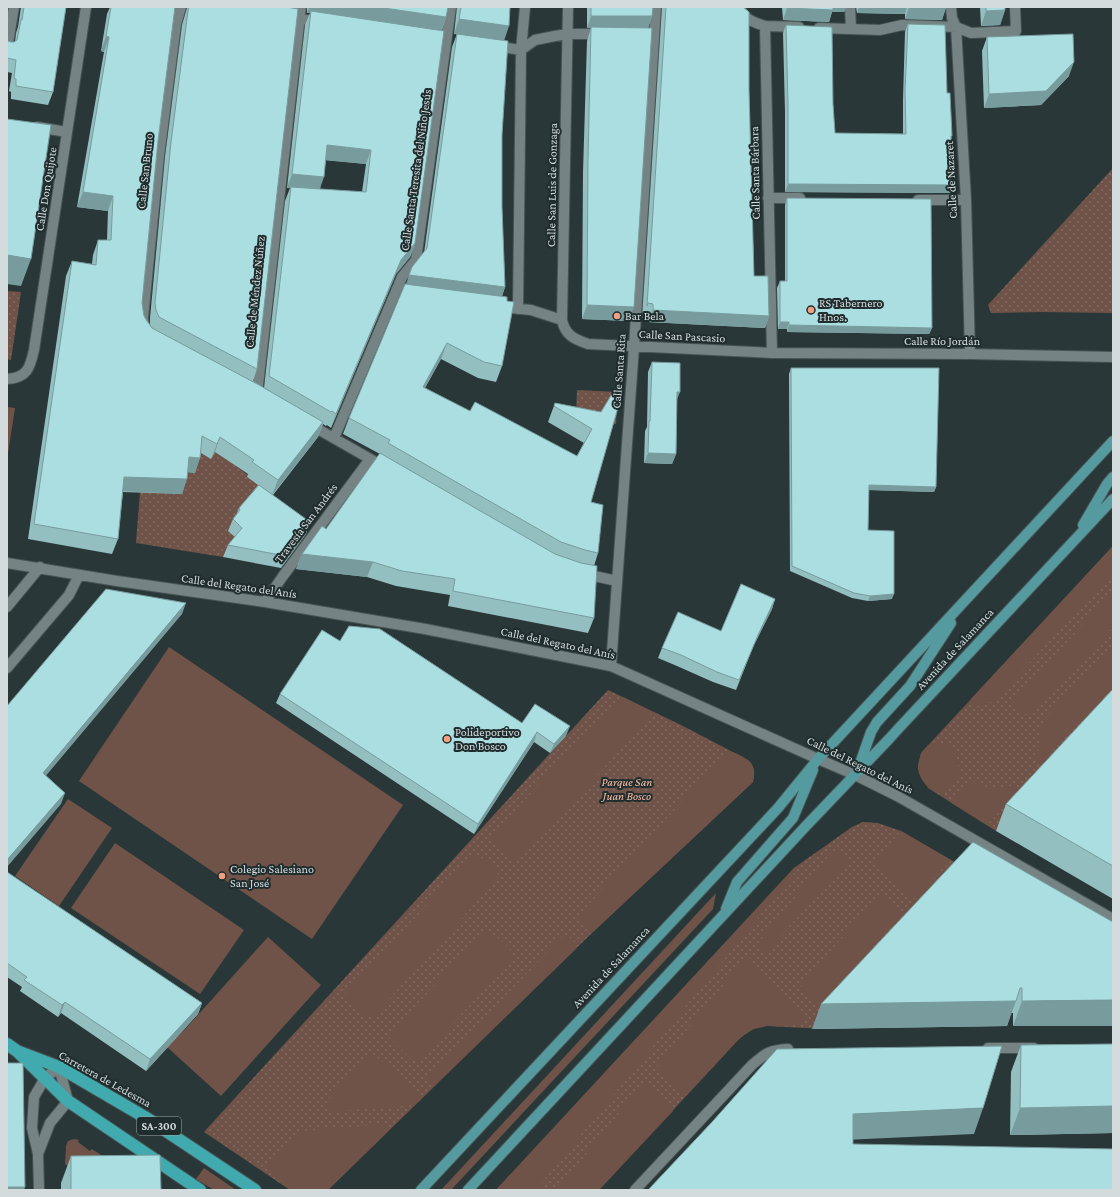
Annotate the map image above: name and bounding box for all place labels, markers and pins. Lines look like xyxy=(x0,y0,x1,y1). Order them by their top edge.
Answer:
place label: RS Tabernero Hnos. xyxy=(819,296,882,324)
marker: RS Tabernero Hnos. xyxy=(806,305,816,315)
place label: Bar Bela xyxy=(625,309,665,323)
marker: Bar Bela xyxy=(612,311,622,321)
place label: Polideportivo Don Bosco xyxy=(455,725,520,753)
marker: Polideportivo Don Bosco xyxy=(442,734,452,744)
place label: Colegio Salesiano San José xyxy=(230,862,314,890)
marker: Colegio Salesiano San José xyxy=(217,871,227,881)

